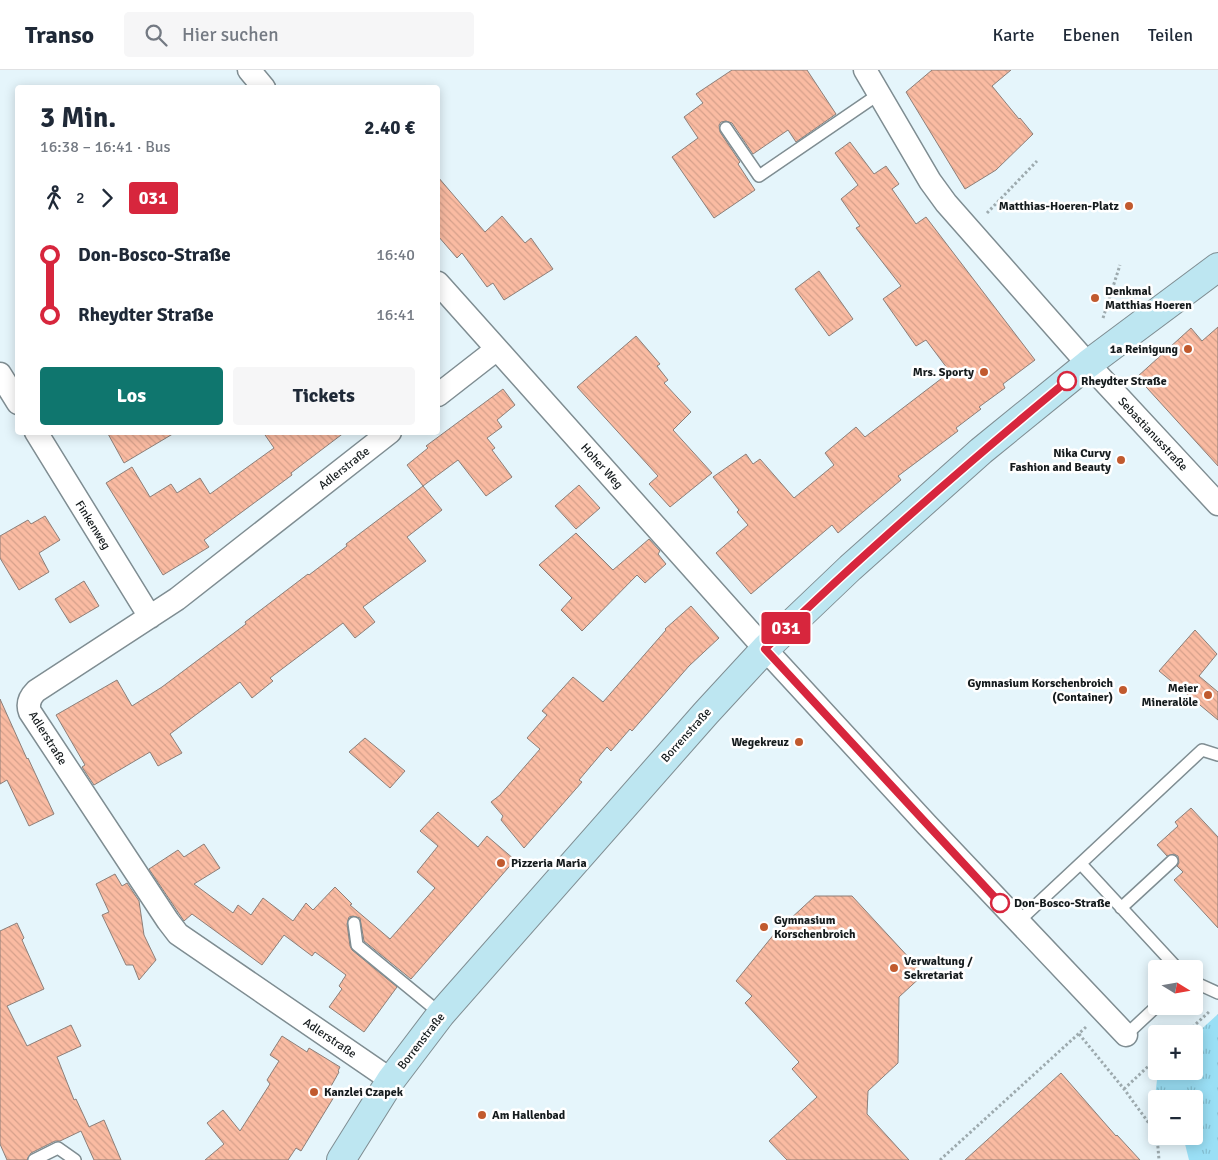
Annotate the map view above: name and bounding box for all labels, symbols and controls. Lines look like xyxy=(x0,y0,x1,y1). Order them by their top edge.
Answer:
search box xyxy=(124,12,474,57)
text: Transo xyxy=(25,20,94,50)
icon: search xyxy=(142,21,170,49)
text: Hier suchen xyxy=(182,23,279,47)
text: Karte xyxy=(992,24,1034,46)
text: Ebenen xyxy=(1062,24,1120,46)
text: Teilen xyxy=(1148,24,1193,46)
text: 3 Min. xyxy=(40,101,116,135)
text: 2.40 € xyxy=(364,116,415,140)
text: 16:38 – 16:41 · Bus xyxy=(40,137,171,157)
icon: walk xyxy=(40,184,68,212)
icon: forward xyxy=(93,184,121,212)
text: 031 xyxy=(139,187,168,209)
text: 2 xyxy=(76,188,85,208)
place label: Matthias-Hoeren-Platz xyxy=(999,199,1120,214)
marker: Matthias-Hoeren-Platz xyxy=(1123,200,1135,212)
text: Don-Bosco-Straße xyxy=(78,243,231,267)
text: 16:40 xyxy=(376,245,415,265)
place label: Denkmal Matthias Hoeren xyxy=(1105,284,1192,313)
marker: Denkmal Matthias Hoeren xyxy=(1089,292,1101,304)
text: Rheydter Straße xyxy=(78,303,214,327)
text: 16:41 xyxy=(376,305,415,325)
place label: 1a Reinigung xyxy=(1110,342,1179,357)
marker: 1a Reinigung xyxy=(1182,343,1194,355)
place label: Mrs. Sporty xyxy=(913,365,974,380)
marker: Mrs. Sporty xyxy=(978,366,990,378)
button: Los xyxy=(40,367,223,425)
button: Tickets xyxy=(233,367,415,425)
marker: Rheydter Straße xyxy=(1057,371,1077,391)
place label: Rheydter Straße xyxy=(1081,374,1167,389)
street label: Sebastianusstraße xyxy=(1115,394,1191,474)
street label: Hoher Weg xyxy=(577,441,626,492)
street label: Adlerstraße xyxy=(316,444,373,493)
place label: Nika Curvy Fashion and Beauty xyxy=(1010,446,1111,475)
marker: Nika Curvy Fashion and Beauty xyxy=(1115,454,1127,466)
street label: Finkenweg xyxy=(72,498,114,553)
line badge: 031 xyxy=(757,612,815,644)
text: 031 xyxy=(771,617,801,639)
place label: Gymnasium Korschenbroich (Container) xyxy=(968,676,1113,705)
place label: Meier Mineralöle xyxy=(1142,681,1198,710)
marker: Gymnasium Korschenbroich (Container) xyxy=(1117,684,1129,696)
marker: Meier Mineralöle xyxy=(1202,689,1214,701)
street label: Borrenstraße xyxy=(658,705,715,766)
street label: Adlerstraße xyxy=(25,708,70,768)
place label: Wegekreuz xyxy=(731,735,790,750)
marker: Wegekreuz xyxy=(793,736,805,748)
place label: Pizzeria Maria xyxy=(511,856,587,871)
marker: Pizzeria Maria xyxy=(495,857,507,869)
marker: Don-Bosco-Straße xyxy=(990,893,1010,913)
place label: Don-Bosco-Straße xyxy=(1014,896,1111,911)
place label: Gymnasium Korschenbroich xyxy=(774,913,856,942)
marker: Gymnasium Korschenbroich xyxy=(758,921,770,933)
place label: Verwaltung / Sekretariat xyxy=(904,954,973,983)
north arrow xyxy=(1148,960,1202,1015)
map controls xyxy=(1148,960,1203,1145)
marker: Verwaltung / Sekretariat xyxy=(888,962,900,974)
street label: Borrenstraße xyxy=(395,1010,448,1073)
street label: Adlerstraße xyxy=(300,1015,359,1062)
button: + xyxy=(1148,1025,1203,1080)
place label: Kanzlei Czapek xyxy=(324,1085,404,1100)
marker: Kanzlei Czapek xyxy=(308,1086,320,1098)
button: − xyxy=(1148,1090,1203,1145)
place label: Am Hallenbad xyxy=(492,1108,566,1123)
marker: Am Hallenbad xyxy=(476,1109,488,1121)

